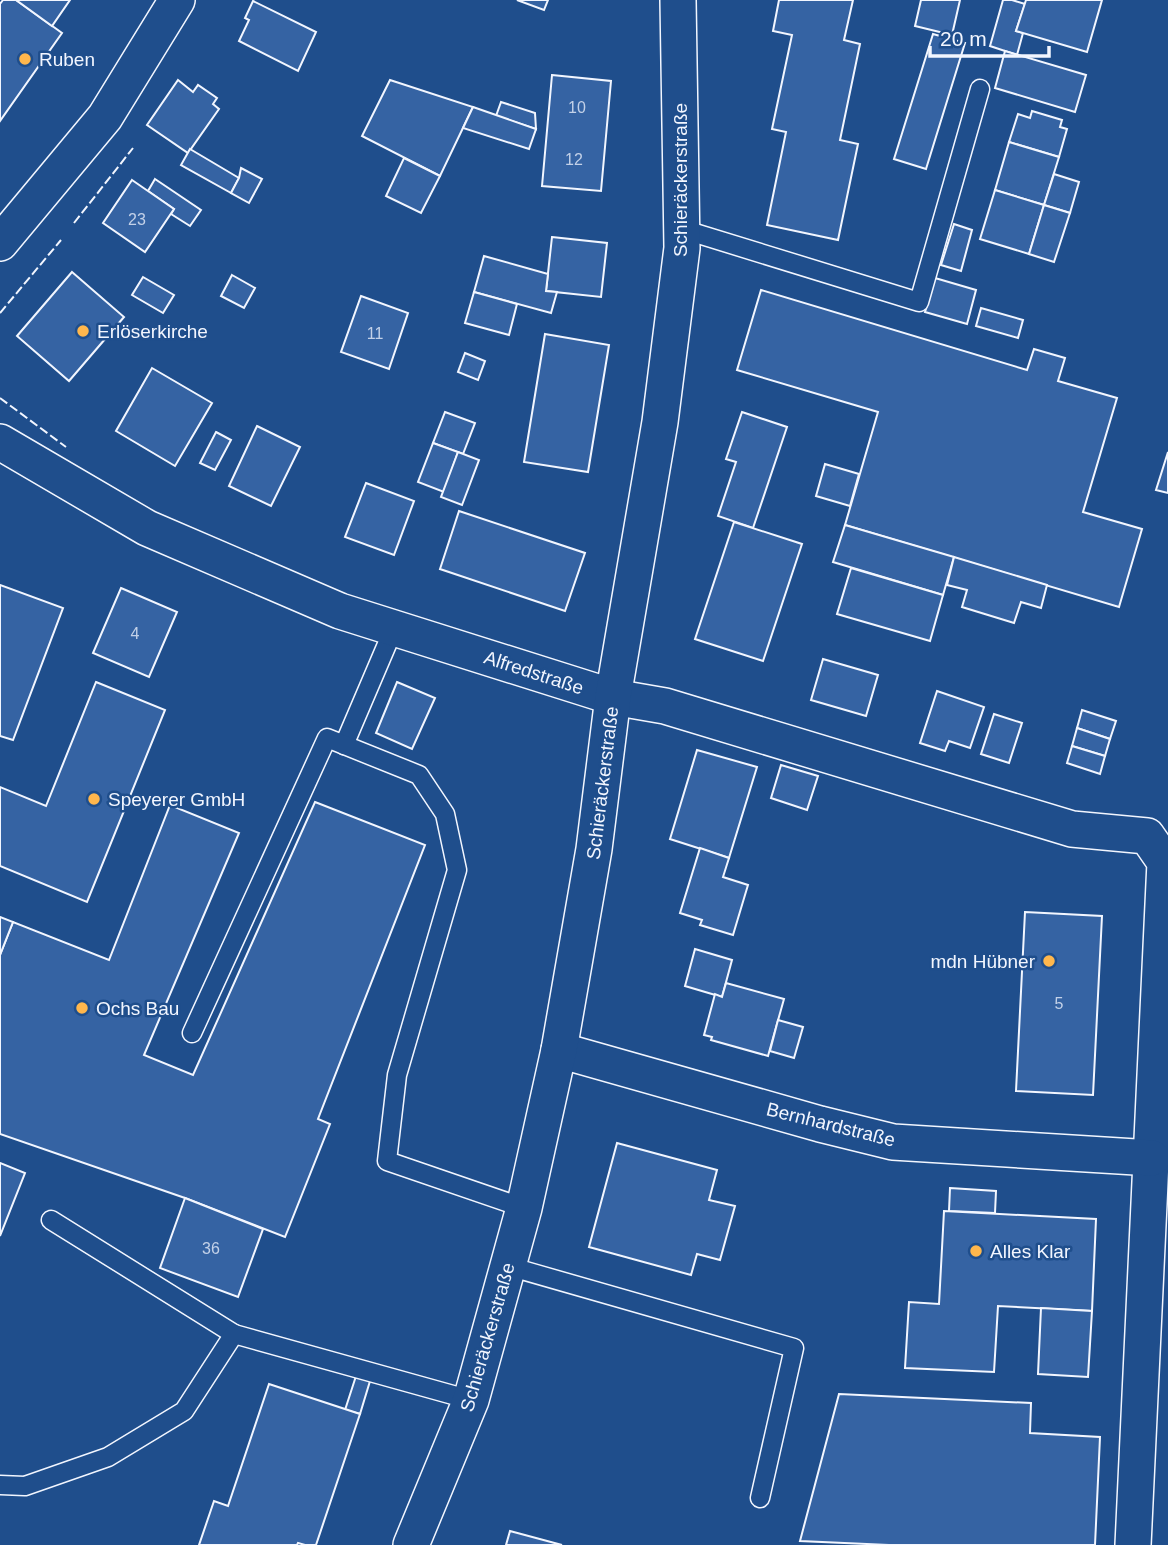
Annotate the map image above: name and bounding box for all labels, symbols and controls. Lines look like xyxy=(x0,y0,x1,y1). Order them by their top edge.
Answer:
scale bar xyxy=(930,14,1049,58)
text: 20 m xyxy=(940,27,987,50)
place label: Ruben xyxy=(39,49,95,70)
marker: Ruben xyxy=(17,51,33,67)
house number: 10 xyxy=(568,99,586,116)
street label: Schieräckerstraße xyxy=(670,103,691,257)
house number: 12 xyxy=(565,151,583,168)
house number: 23 xyxy=(128,211,146,228)
place label: Erlöserkirche xyxy=(97,321,208,342)
marker: Erlöserkirche xyxy=(75,323,91,339)
house number: 11 xyxy=(367,325,383,342)
house number: 4 xyxy=(131,625,140,642)
street label: Alfredstraße xyxy=(481,647,586,698)
street label: Schieräckerstraße xyxy=(583,705,622,861)
place label: Speyerer GmbH xyxy=(108,789,245,810)
marker: Speyerer GmbH xyxy=(86,791,102,807)
place label: mdn Hübner xyxy=(930,951,1036,972)
marker: mdn Hübner xyxy=(1041,953,1057,969)
house number: 5 xyxy=(1055,995,1064,1012)
place label: Ochs Bau xyxy=(96,998,179,1019)
marker: Ochs Bau xyxy=(74,1000,90,1016)
street label: Bernhardstraße xyxy=(764,1098,897,1151)
house number: 36 xyxy=(202,1240,220,1257)
place label: Alles Klar xyxy=(990,1241,1071,1262)
marker: Alles Klar xyxy=(968,1243,984,1259)
street label: Schieräckerstraße xyxy=(456,1260,519,1414)

